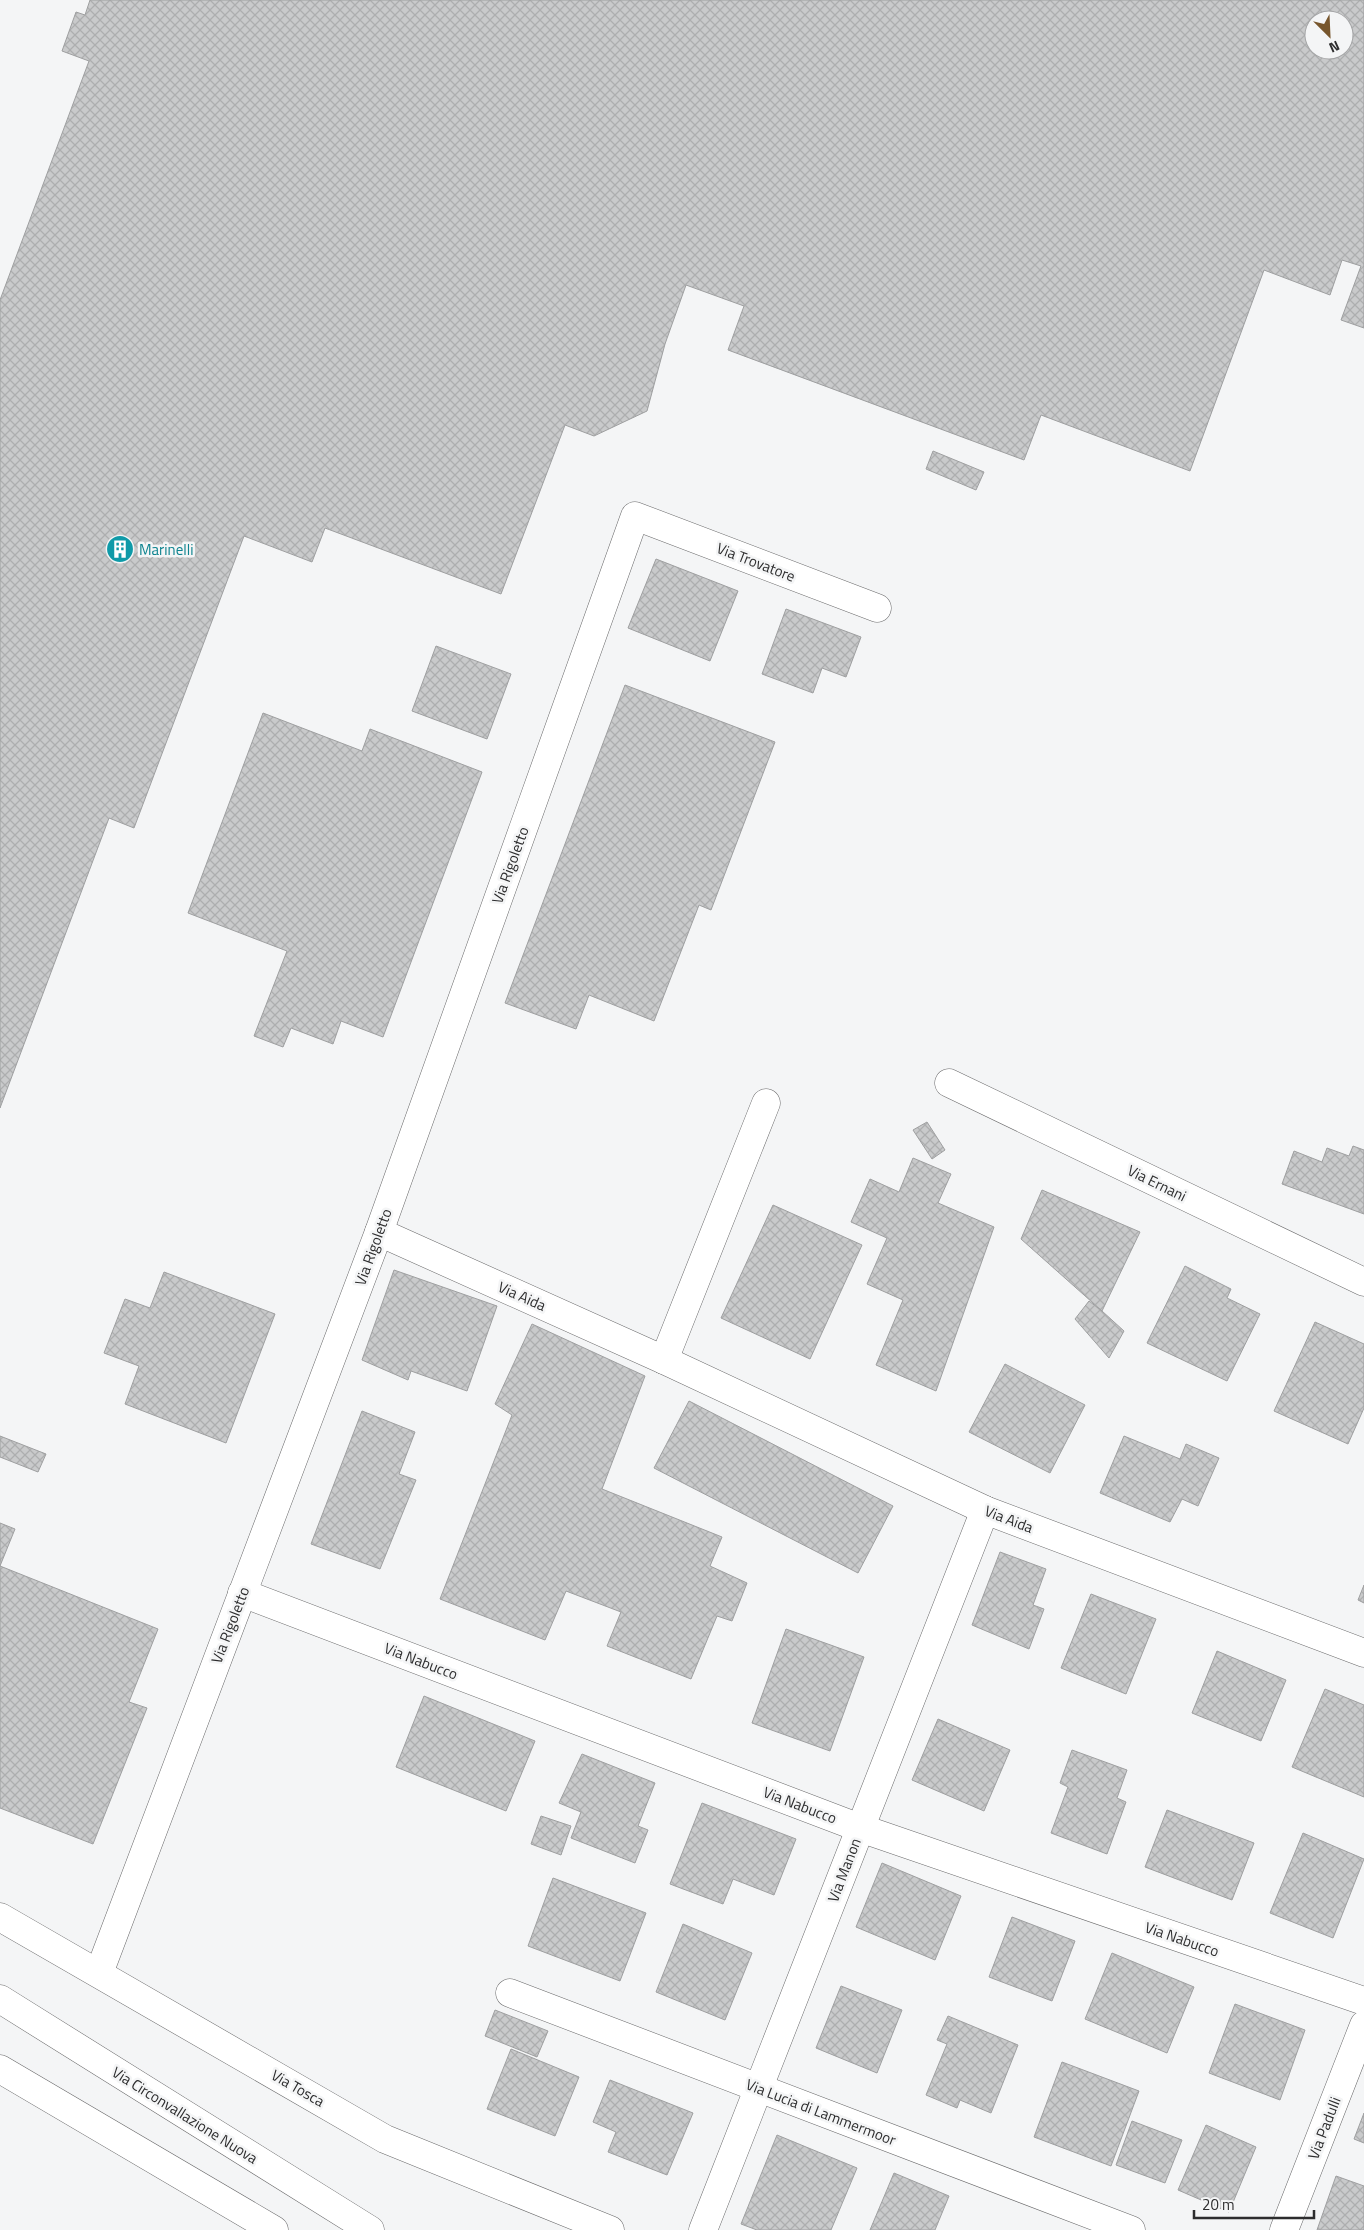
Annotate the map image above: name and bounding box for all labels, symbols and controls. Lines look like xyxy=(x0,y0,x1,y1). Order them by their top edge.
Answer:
north arrow xyxy=(1304,10,1354,60)
text: N xyxy=(1326,36,1343,59)
building icon: Marinelli xyxy=(105,534,135,564)
street label: Via Trovatore xyxy=(713,536,799,588)
place label: Marinelli xyxy=(139,538,193,561)
street label: Via Rigoletto xyxy=(485,823,535,907)
street label: Via Ernani xyxy=(1124,1159,1190,1207)
street label: Via Rigoletto xyxy=(348,1205,398,1289)
street label: Via Aida xyxy=(494,1275,550,1317)
street label: Via Aida xyxy=(981,1499,1037,1539)
street label: Via Rigoletto xyxy=(205,1583,255,1667)
street label: Via Nabucco xyxy=(381,1636,461,1686)
street label: Via Nabucco xyxy=(760,1780,840,1830)
street label: Via Manon xyxy=(821,1835,867,1905)
street label: Via Nabucco xyxy=(1142,1916,1222,1962)
street label: Via Circonvallazione Nuova xyxy=(108,2061,263,2170)
street label: Via Tosca xyxy=(267,2063,329,2113)
street label: Via Lucia di Lammermoor xyxy=(743,2073,899,2151)
street label: Via Padulli xyxy=(1302,2093,1346,2163)
scale bar xyxy=(1194,2188,1314,2220)
text: 20 m xyxy=(1202,2193,1235,2216)

